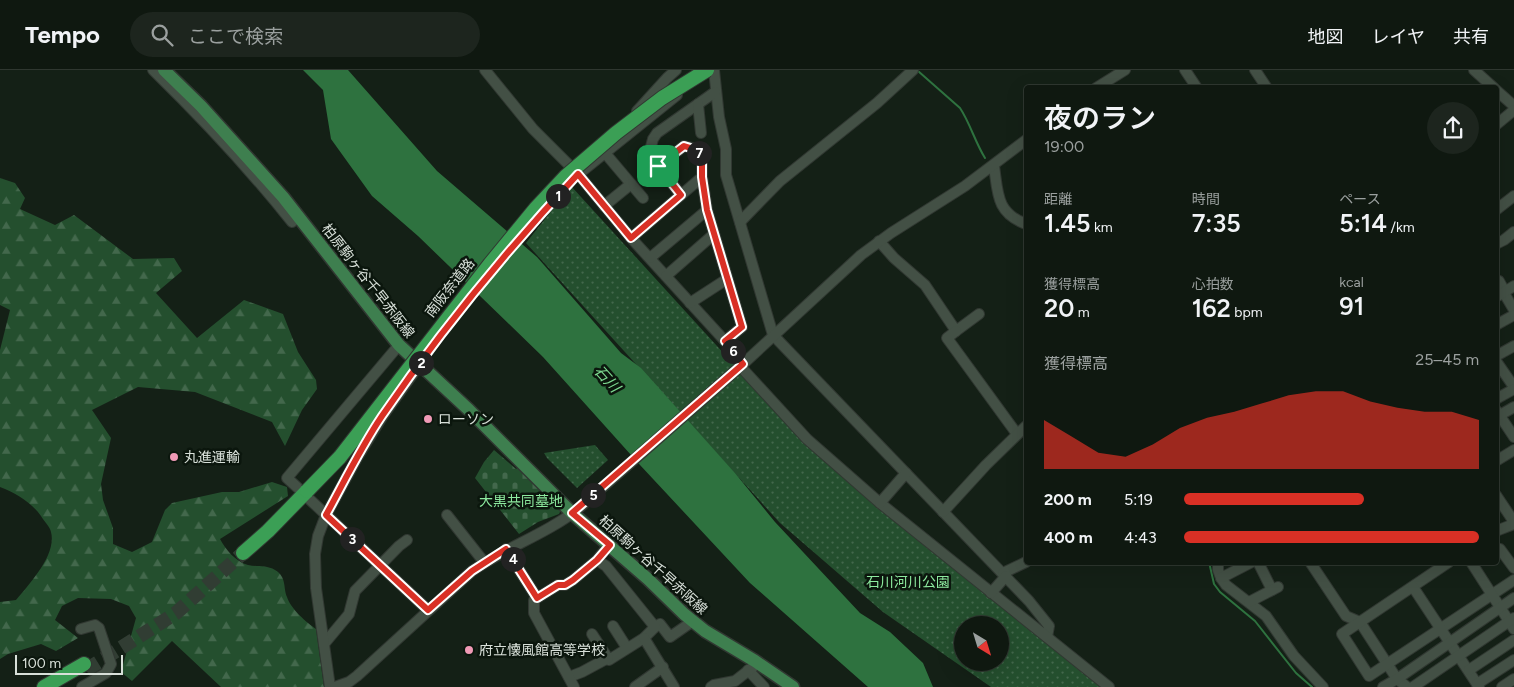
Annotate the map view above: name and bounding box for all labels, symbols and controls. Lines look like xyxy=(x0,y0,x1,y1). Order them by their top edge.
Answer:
search box xyxy=(130,12,480,57)
text: Tempo xyxy=(25,20,100,49)
icon: search xyxy=(148,21,176,49)
text: ここで検索 xyxy=(188,25,283,48)
text: 地図 xyxy=(1308,26,1344,48)
text: レイヤ xyxy=(1372,26,1425,48)
text: 共有 xyxy=(1453,26,1489,48)
text: 夜のラン xyxy=(1044,101,1156,135)
button: share xyxy=(1427,102,1479,154)
text: 19:00 xyxy=(1044,137,1084,156)
pin: 7 xyxy=(686,140,712,166)
pin xyxy=(637,145,679,187)
text: 7 xyxy=(696,145,703,162)
icon: arrive xyxy=(644,152,672,180)
pin: 1 xyxy=(546,184,570,208)
text: 1 xyxy=(556,188,561,205)
text: 距離 xyxy=(1044,191,1072,208)
text: 時間 xyxy=(1192,191,1220,208)
text: ペース xyxy=(1339,191,1381,208)
text: 1.45 xyxy=(1044,208,1090,238)
text: 7:35 xyxy=(1192,208,1241,238)
text: 5:14 xyxy=(1339,208,1387,238)
text: km xyxy=(1090,219,1113,236)
text: /km xyxy=(1387,219,1415,236)
street label: 柏原駒ヶ谷千早赤阪線 xyxy=(318,221,418,341)
street label: 南阪奈道路 xyxy=(422,255,478,321)
text: kcal xyxy=(1339,274,1364,291)
text: 獲得標高 xyxy=(1044,276,1100,293)
text: 心拍数 xyxy=(1192,276,1234,293)
text: 91 xyxy=(1339,291,1364,321)
text: 20 xyxy=(1044,293,1074,323)
text: 162 xyxy=(1192,293,1231,323)
text: m xyxy=(1074,304,1090,321)
text: bpm xyxy=(1231,304,1263,321)
pin: 6 xyxy=(720,338,746,364)
text: 6 xyxy=(729,343,738,360)
pin: 2 xyxy=(408,350,434,376)
text: 25–45 m xyxy=(1415,350,1479,369)
text: 獲得標高 xyxy=(1044,354,1108,373)
text: 2 xyxy=(417,355,426,372)
water label: 石川 xyxy=(590,362,625,398)
place label: ローソン xyxy=(438,411,494,428)
marker: ローソン xyxy=(422,413,434,425)
place label: 丸進運輸 xyxy=(184,449,240,466)
marker: 丸進運輸 xyxy=(168,451,180,463)
pin: 5 xyxy=(580,482,606,508)
text: 5 xyxy=(589,487,598,504)
text: 200 m xyxy=(1044,490,1092,509)
text: 5:19 xyxy=(1124,490,1153,509)
park label: 大黒共同墓地 xyxy=(479,493,563,510)
street label: 柏原駒ヶ谷千早赤阪線 xyxy=(595,512,711,618)
pin: 3 xyxy=(340,526,364,552)
text: 400 m xyxy=(1044,528,1093,547)
text: 4:43 xyxy=(1124,528,1157,547)
text: 3 xyxy=(349,531,356,548)
pin: 4 xyxy=(500,546,526,572)
text: 4 xyxy=(509,551,518,568)
park label: 石川河川公園 xyxy=(866,574,950,591)
north arrow xyxy=(954,616,1009,671)
map controls xyxy=(954,616,1009,671)
place label: 府立懐風館高等学校 xyxy=(479,642,605,659)
marker: 府立懐風館高等学校 xyxy=(463,644,475,656)
scale bar xyxy=(15,652,122,675)
text: 100 m xyxy=(22,655,61,672)

